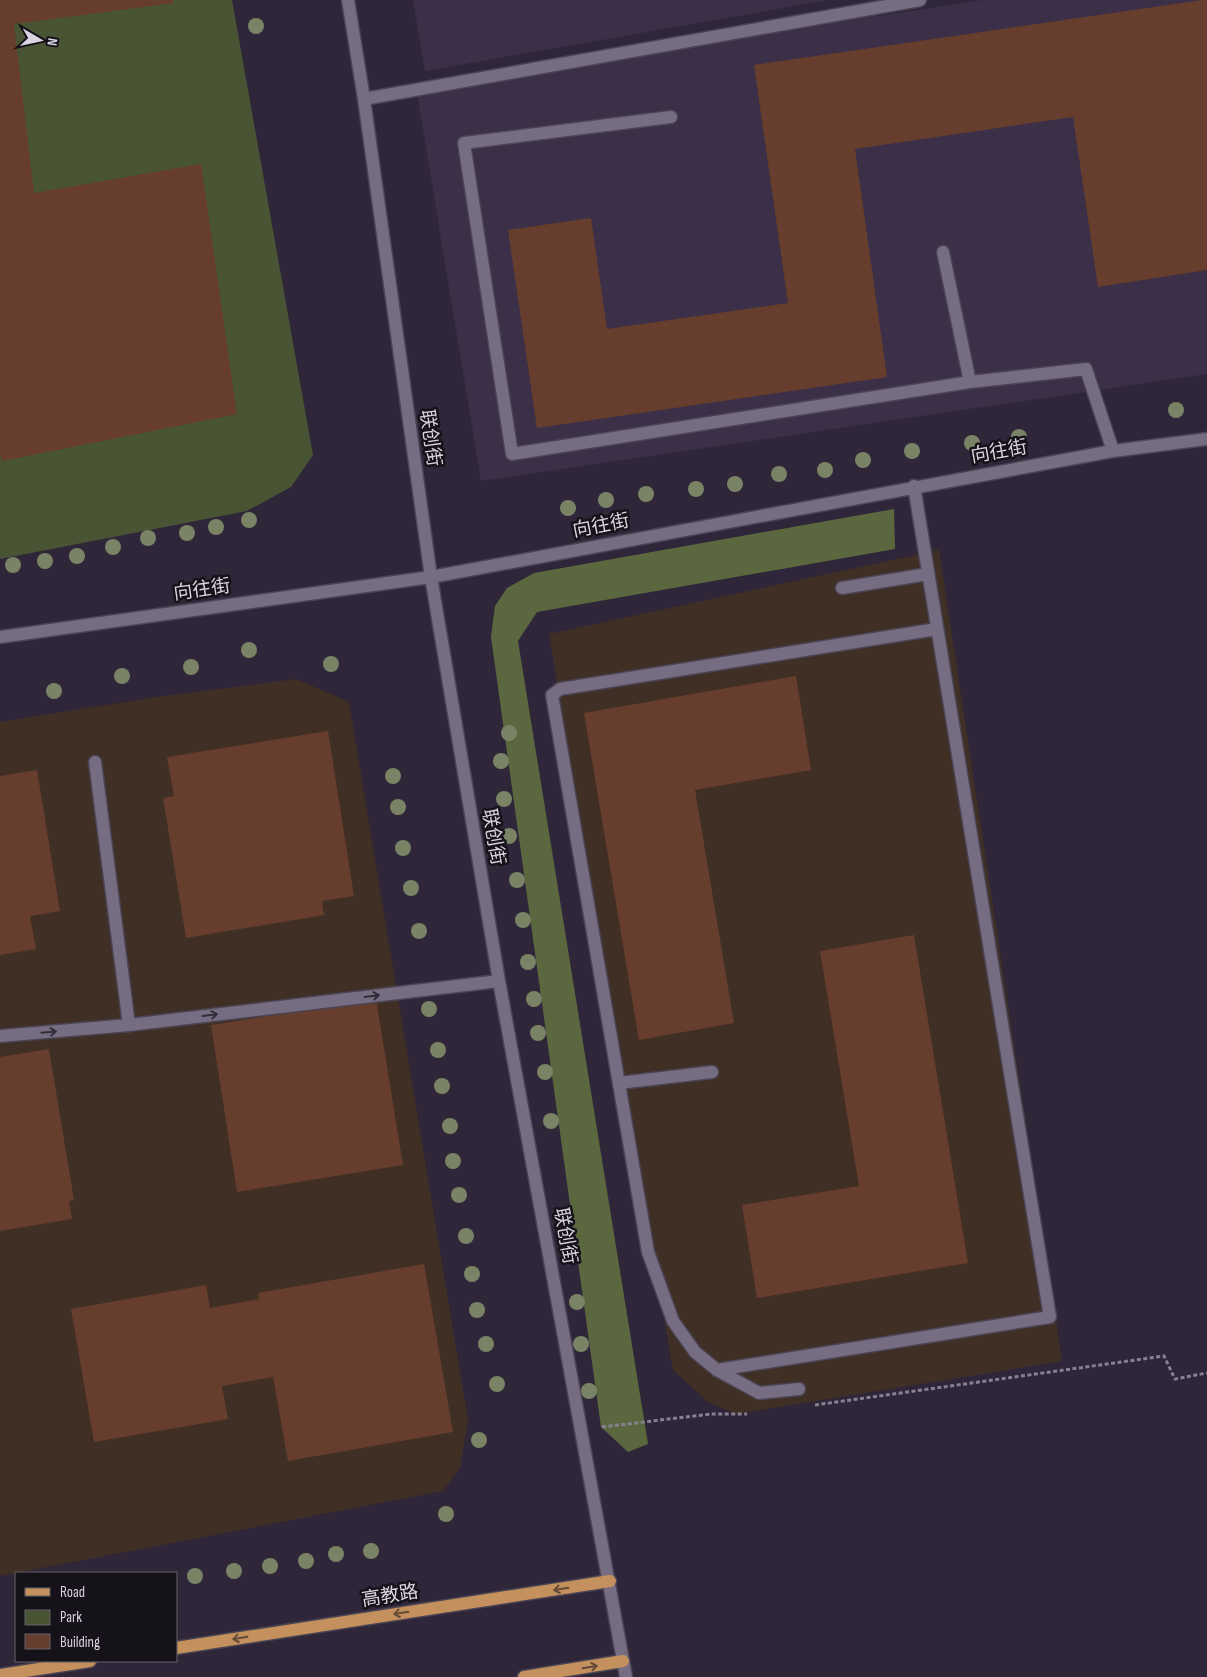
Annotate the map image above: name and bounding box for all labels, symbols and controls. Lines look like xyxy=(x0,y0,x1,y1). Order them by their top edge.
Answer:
north arrow xyxy=(15,15,65,65)
text: N xyxy=(43,37,61,47)
street label: 联创街 xyxy=(415,408,445,468)
street label: 向往街 xyxy=(969,436,1029,468)
street label: 向往街 xyxy=(571,509,631,543)
street label: 向往街 xyxy=(172,575,232,605)
street label: 联创街 xyxy=(477,807,509,867)
one-way arrow xyxy=(363,991,379,1001)
one-way arrow xyxy=(202,1010,218,1020)
one-way arrow xyxy=(40,1027,56,1037)
street label: 联创街 xyxy=(549,1206,581,1266)
legend xyxy=(15,1572,178,1662)
street label: 高教路 xyxy=(360,1580,420,1612)
text: Road xyxy=(60,1583,85,1602)
one-way arrow xyxy=(554,1584,570,1594)
text: Park xyxy=(60,1608,82,1627)
one-way arrow xyxy=(393,1609,409,1619)
text: Building xyxy=(60,1633,100,1652)
one-way arrow xyxy=(232,1633,248,1643)
one-way arrow xyxy=(581,1661,597,1671)

